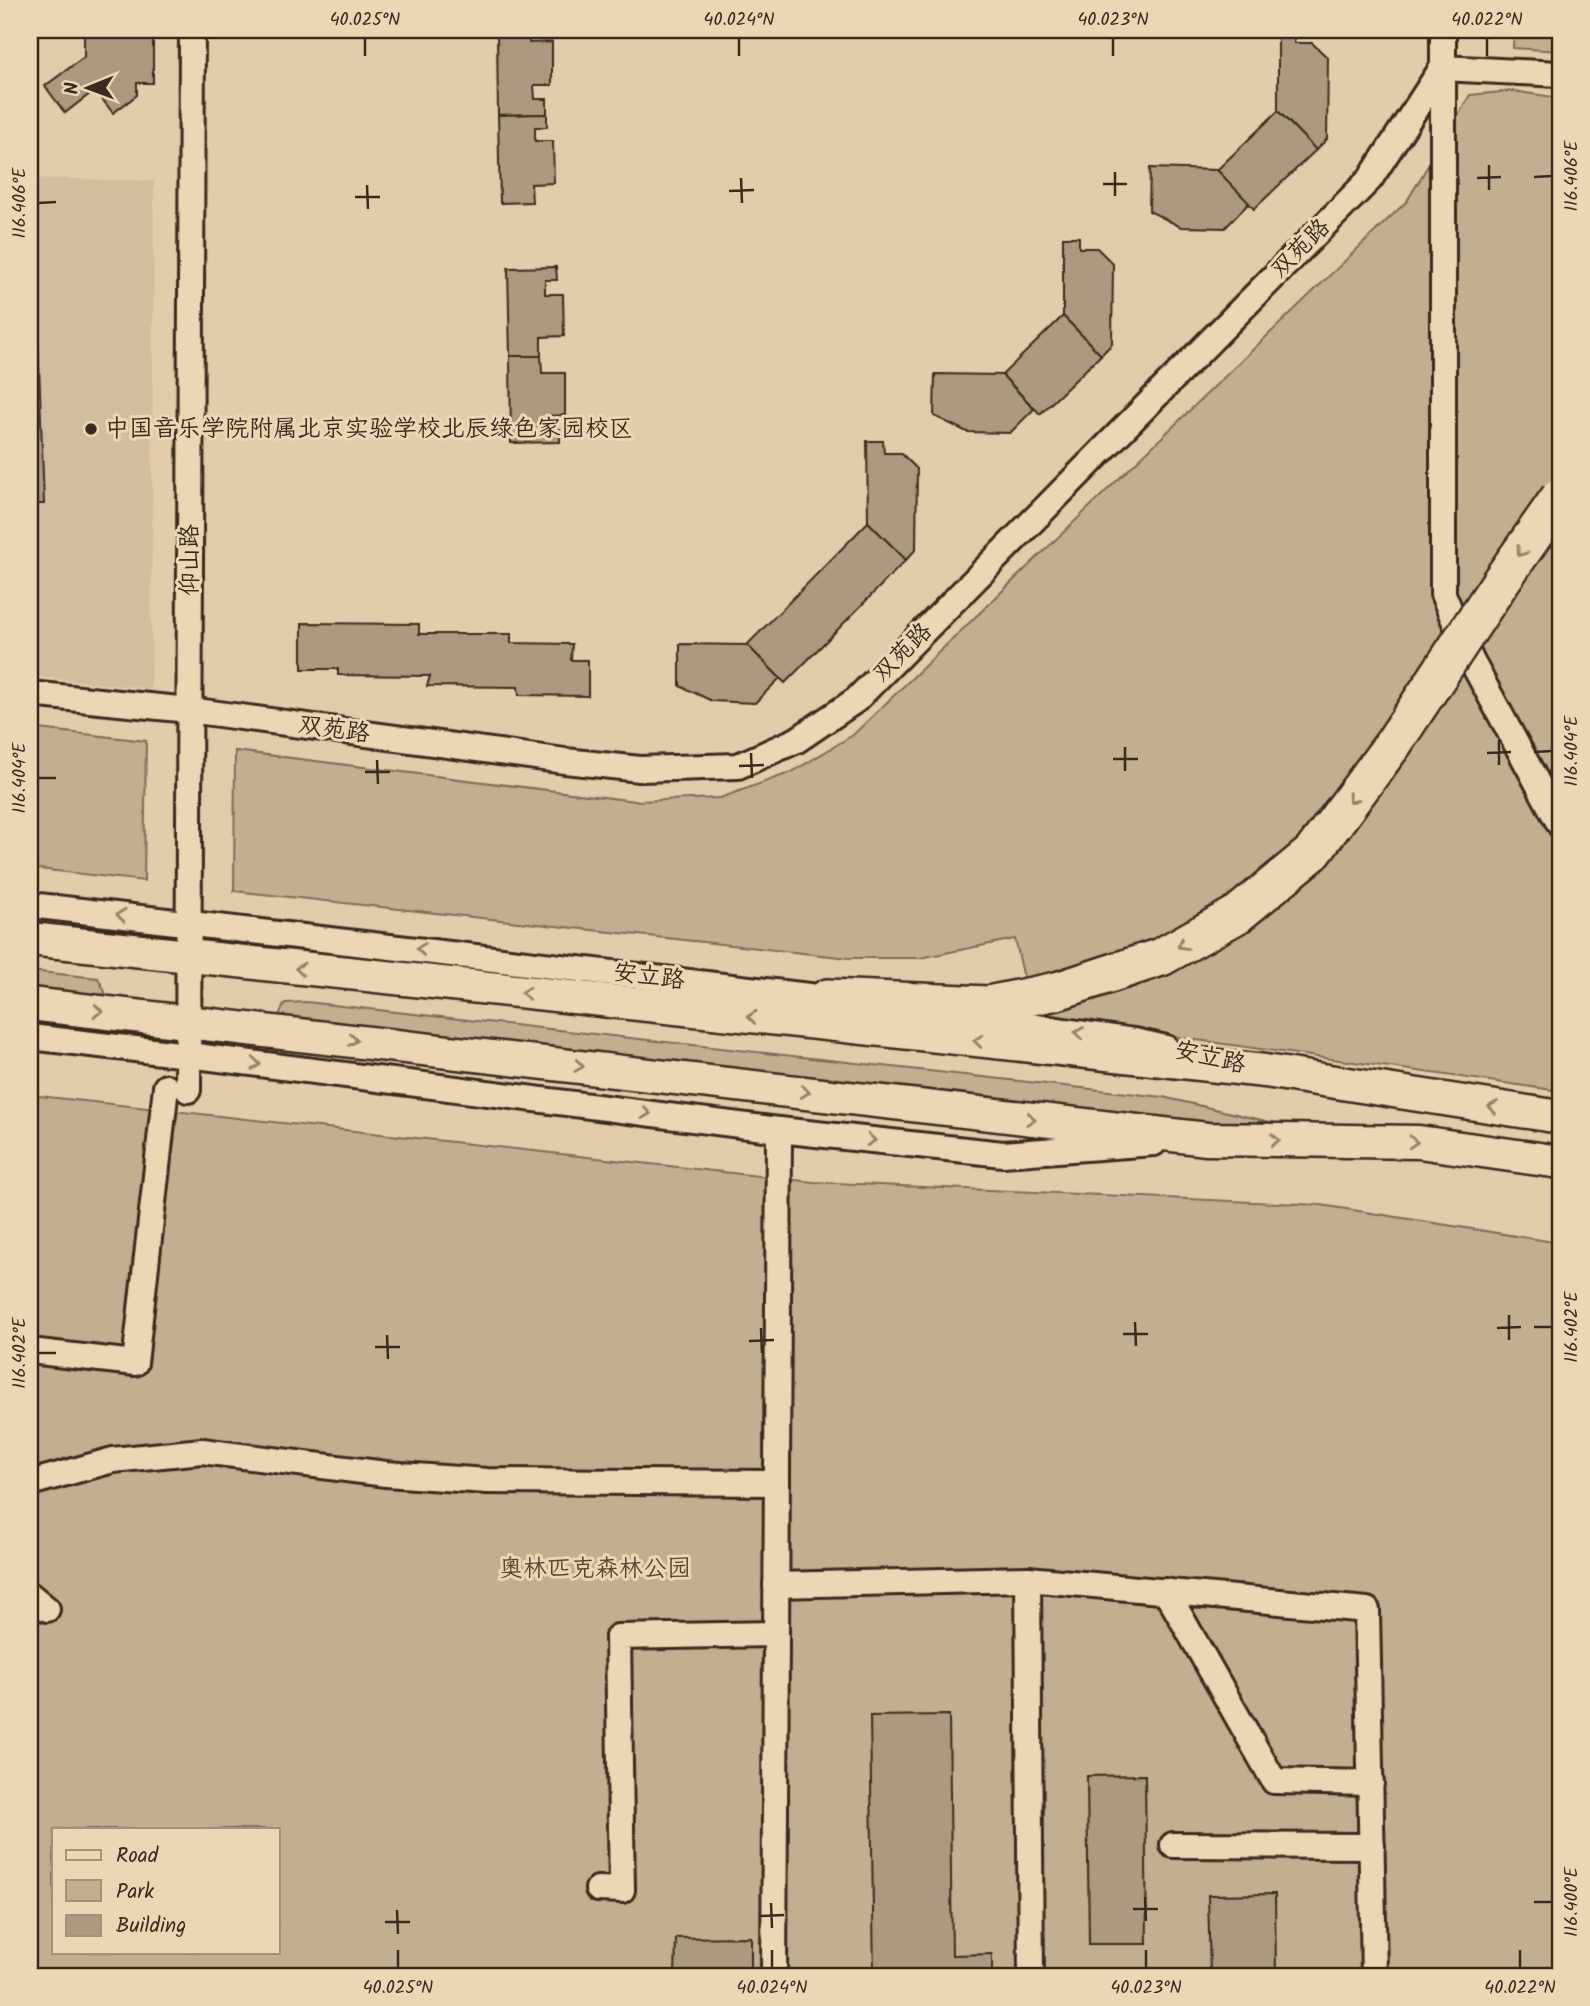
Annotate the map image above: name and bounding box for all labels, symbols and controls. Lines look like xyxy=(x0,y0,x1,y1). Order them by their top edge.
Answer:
text: 40.025°N xyxy=(330,6,400,35)
text: 40.024°N xyxy=(704,6,774,35)
text: 40.023°N xyxy=(1077,6,1149,35)
text: 40.022°N xyxy=(1451,6,1523,35)
north arrow xyxy=(52,52,122,122)
text: N xyxy=(58,82,88,95)
text: 116.406°E xyxy=(1558,140,1587,212)
text: 116.406°E xyxy=(6,167,35,239)
street label: 双苑路 xyxy=(1262,210,1340,288)
place label: 中国音乐学院附属北京实验学校北辰绿色家园校区 xyxy=(105,410,633,449)
marker: 中国音乐学院附属北京实验学校北辰绿色家园校区 xyxy=(83,421,99,437)
street label: 仰山路 xyxy=(171,524,210,596)
one-way arrow xyxy=(1517,544,1529,557)
street label: 双苑路 xyxy=(864,614,942,692)
street label: 双苑路 xyxy=(296,706,372,754)
text: 116.404°E xyxy=(1558,715,1587,787)
text: 116.404°E xyxy=(6,742,35,814)
one-way arrow xyxy=(1348,791,1361,804)
one-way arrow xyxy=(115,907,126,922)
one-way arrow xyxy=(1177,937,1189,950)
one-way arrow xyxy=(415,942,426,957)
street label: 安立路 xyxy=(611,953,687,1001)
one-way arrow xyxy=(294,961,305,976)
one-way arrow xyxy=(520,985,532,1000)
one-way arrow xyxy=(92,1003,103,1018)
one-way arrow xyxy=(746,1009,758,1024)
one-way arrow xyxy=(1073,1026,1084,1041)
street label: 安立路 xyxy=(1171,1031,1249,1085)
one-way arrow xyxy=(348,1032,359,1047)
one-way arrow xyxy=(972,1033,984,1048)
one-way arrow xyxy=(250,1056,262,1071)
one-way arrow xyxy=(574,1059,585,1074)
one-way arrow xyxy=(800,1085,811,1100)
one-way arrow xyxy=(1487,1100,1499,1115)
one-way arrow xyxy=(640,1105,651,1120)
one-way arrow xyxy=(1026,1111,1037,1126)
one-way arrow xyxy=(866,1132,877,1147)
one-way arrow xyxy=(1270,1132,1281,1148)
one-way arrow xyxy=(1408,1134,1419,1149)
text: 116.402°E xyxy=(1558,1291,1587,1363)
text: 116.402°E xyxy=(6,1317,35,1389)
park label: 奥林匹克森林公园 xyxy=(499,1550,691,1589)
legend xyxy=(52,1828,280,1954)
text: Road xyxy=(116,1840,159,1873)
text: 116.400°E xyxy=(1558,1866,1587,1937)
text: Park xyxy=(116,1876,154,1909)
text: Building xyxy=(116,1910,186,1943)
text: 40.025°N xyxy=(363,1974,433,2003)
text: 40.024°N xyxy=(737,1974,807,2003)
text: 40.023°N xyxy=(1110,1974,1182,2003)
text: 40.022°N xyxy=(1484,1974,1556,2003)

